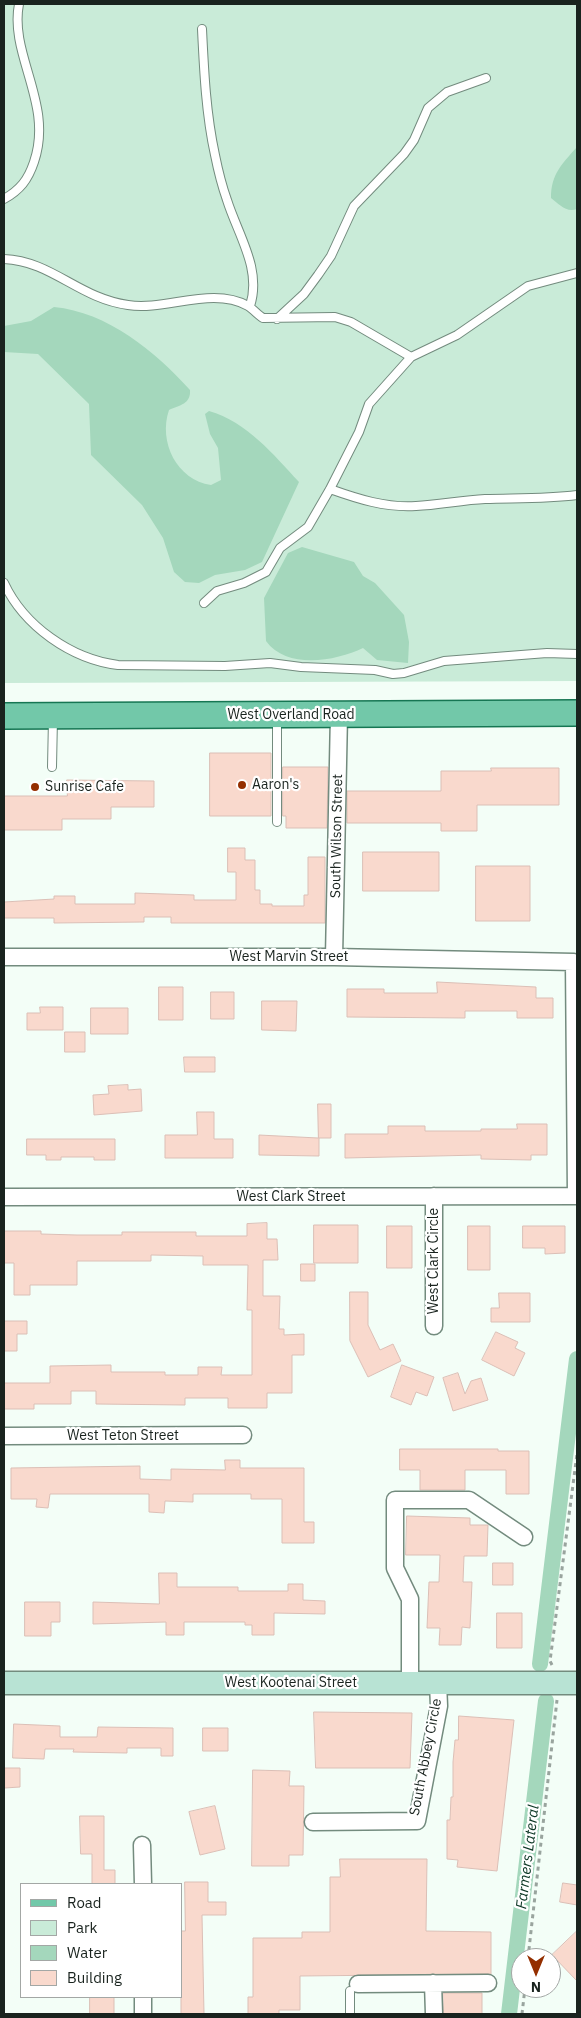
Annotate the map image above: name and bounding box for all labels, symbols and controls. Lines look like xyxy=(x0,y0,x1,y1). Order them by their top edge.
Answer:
street label: West Overland Road xyxy=(227,707,355,723)
street label: South Wilson Street xyxy=(328,774,346,898)
place label: Aaron's xyxy=(252,777,299,793)
place label: Sunrise Cafe xyxy=(45,779,124,795)
marker: Aaron's xyxy=(236,779,248,791)
marker: Sunrise Cafe xyxy=(29,781,41,793)
street label: West Marvin Street xyxy=(229,949,349,965)
street label: West Clark Street xyxy=(236,1189,346,1205)
street label: West Clark Circle xyxy=(426,1208,442,1314)
street label: West Teton Street xyxy=(67,1428,179,1444)
street label: West Kootenai Street xyxy=(225,1675,357,1691)
street label: South Abbey Circle xyxy=(406,1697,446,1817)
water label: Farmers Lateral xyxy=(513,1804,543,1910)
legend xyxy=(20,1883,182,1998)
text: Road xyxy=(67,1893,102,1912)
text: Park xyxy=(67,1918,97,1937)
text: Water xyxy=(67,1943,107,1962)
north arrow xyxy=(511,1948,561,1998)
text: Building xyxy=(67,1968,122,1987)
text: N xyxy=(531,1978,541,1996)

